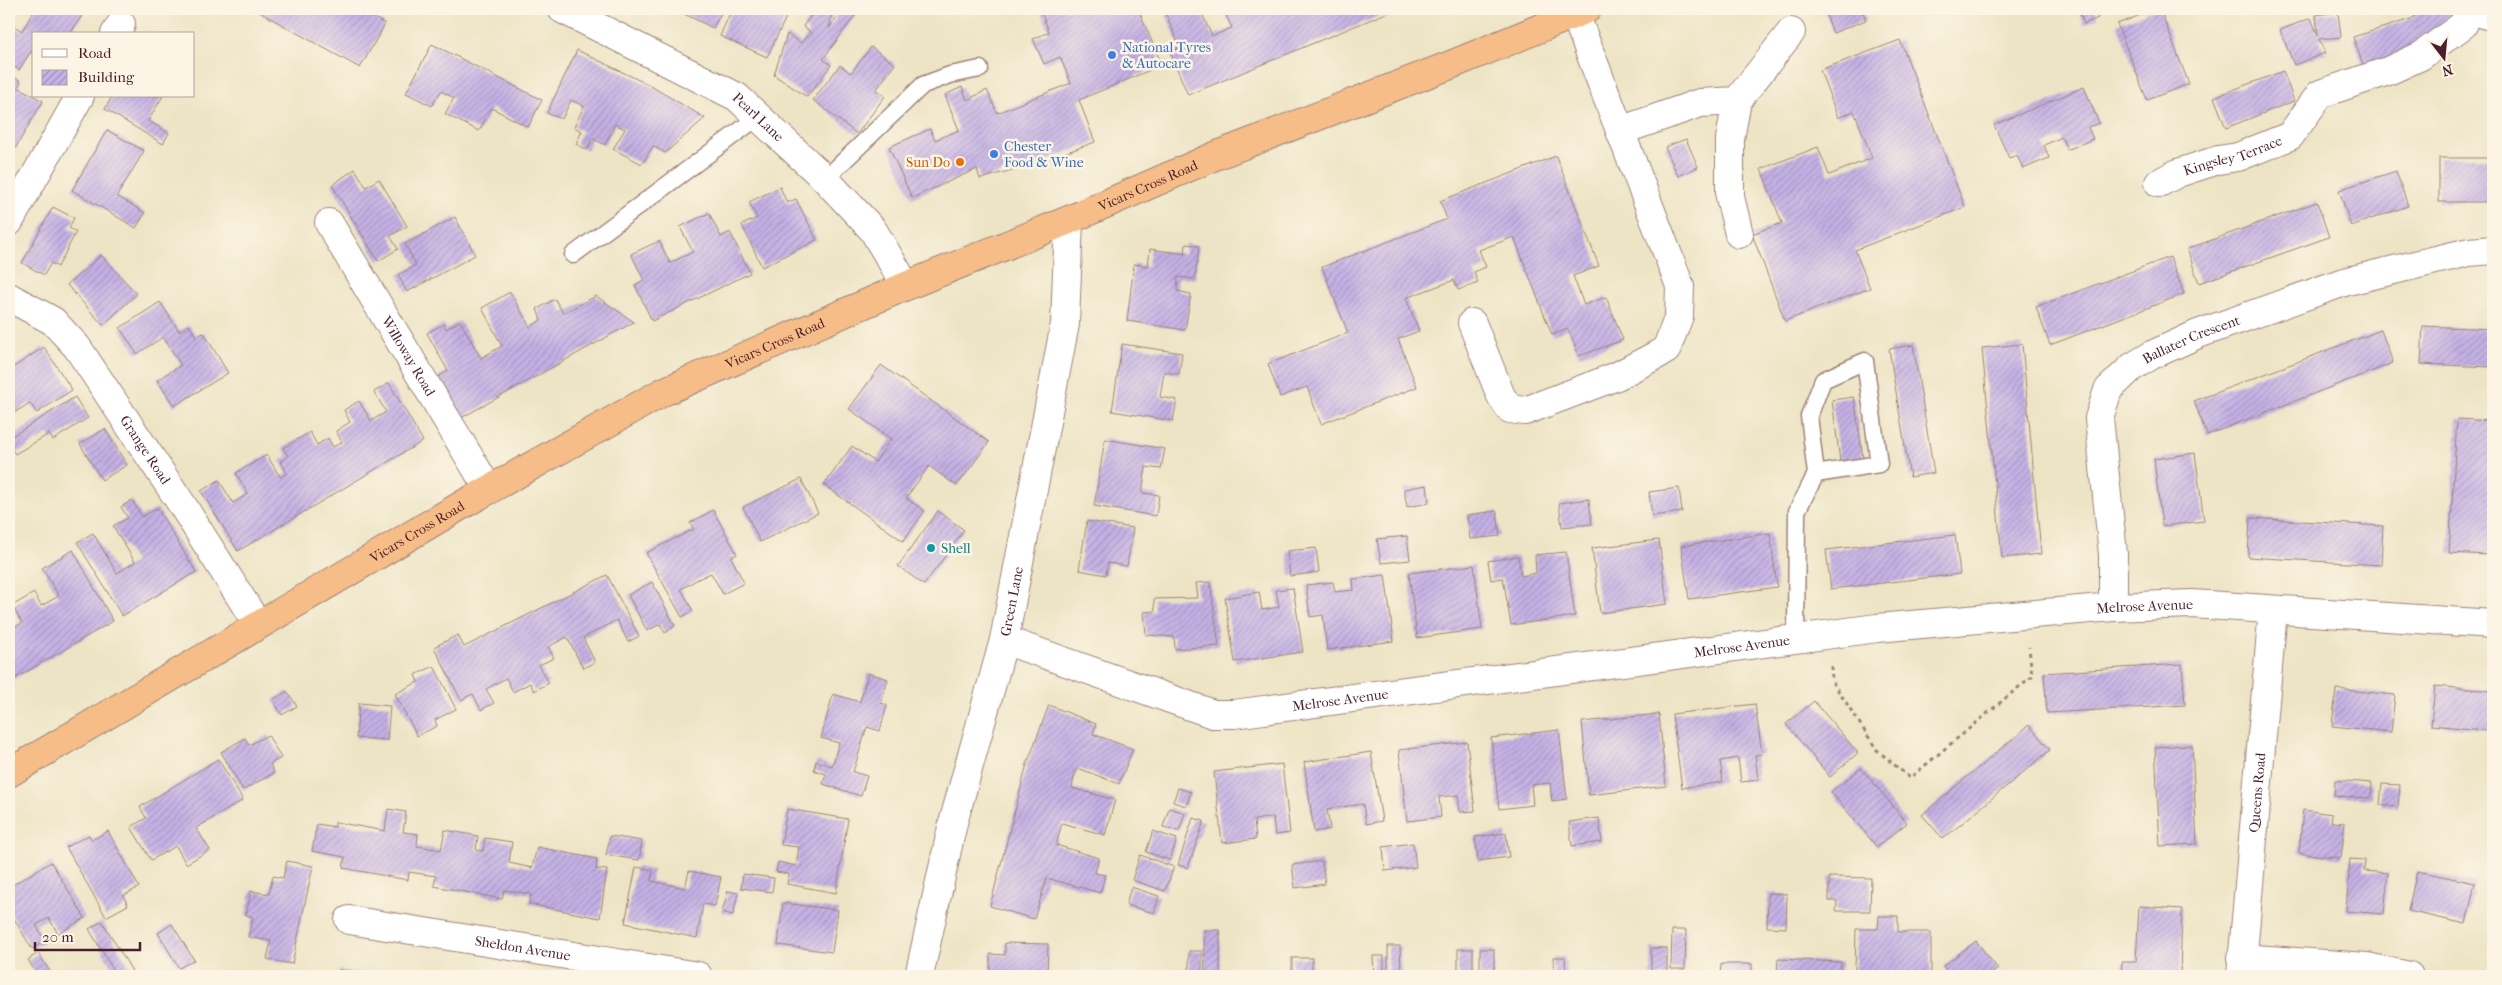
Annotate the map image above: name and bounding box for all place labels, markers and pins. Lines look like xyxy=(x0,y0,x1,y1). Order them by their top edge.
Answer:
place label: National Tyres & Autocare xyxy=(1122,39,1211,72)
marker: National Tyres & Autocare xyxy=(1106,49,1118,61)
place label: Chester Food & Wine xyxy=(1004,138,1084,171)
marker: Chester Food & Wine xyxy=(988,148,1000,160)
place label: Sun Do xyxy=(906,154,950,171)
marker: Sun Do xyxy=(954,156,966,168)
place label: Shell xyxy=(941,540,971,557)
marker: Shell xyxy=(925,542,937,554)

